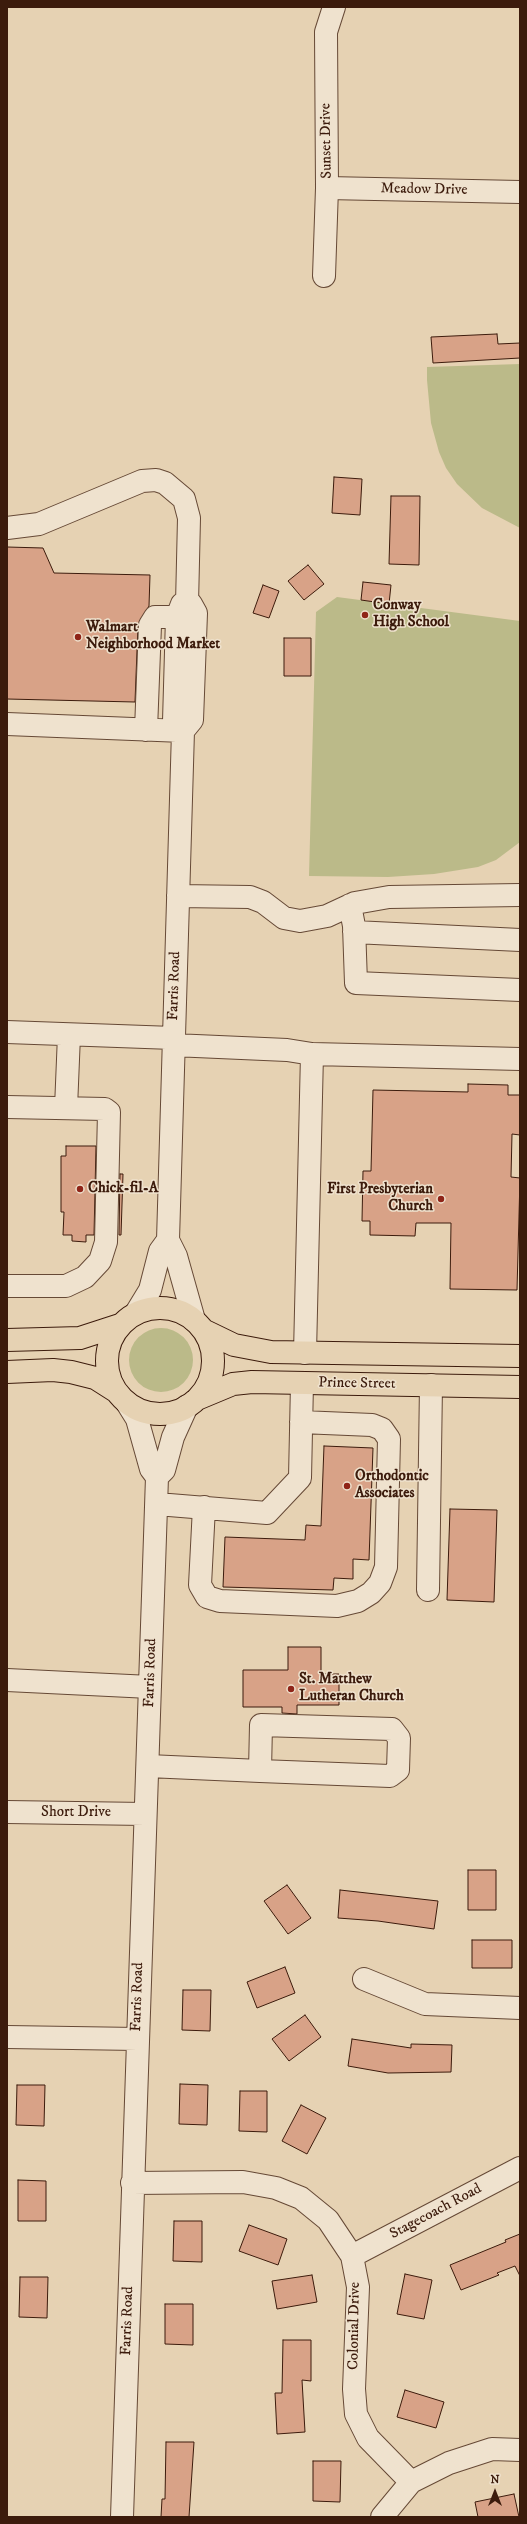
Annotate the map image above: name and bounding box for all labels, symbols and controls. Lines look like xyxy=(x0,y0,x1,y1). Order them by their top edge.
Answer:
street label: Sunset Drive xyxy=(317,103,337,179)
street label: Meadow Drive xyxy=(380,180,468,200)
place label: Conway High School xyxy=(373,597,449,632)
marker: Conway High School xyxy=(360,610,370,620)
place label: Walmart Neighborhood Market xyxy=(86,619,220,654)
marker: Walmart Neighborhood Market xyxy=(73,632,83,642)
street label: Farris Road xyxy=(165,951,185,1021)
place label: Chick-fil-A xyxy=(88,1180,158,1198)
place label: First Presbyterian Church xyxy=(327,1181,433,1216)
marker: Chick-fil-A xyxy=(75,1184,85,1194)
marker: First Presbyterian Church xyxy=(436,1194,446,1204)
street label: Prince Street xyxy=(318,1374,396,1394)
place label: Orthodontic Associates xyxy=(355,1468,429,1503)
marker: Orthodontic Associates xyxy=(342,1481,352,1491)
street label: Farris Road xyxy=(141,1638,161,1708)
place label: St. Matthew Lutheran Church xyxy=(299,1671,404,1706)
marker: St. Matthew Lutheran Church xyxy=(286,1684,296,1694)
street label: Short Drive xyxy=(41,1804,111,1822)
street label: Farris Road xyxy=(128,1962,148,2032)
street label: Stagecoach Road xyxy=(387,2180,485,2244)
street label: Colonial Drive xyxy=(345,2282,365,2370)
street label: Farris Road xyxy=(118,2286,138,2356)
north arrow xyxy=(475,2472,515,2512)
text: N xyxy=(490,2473,500,2487)

